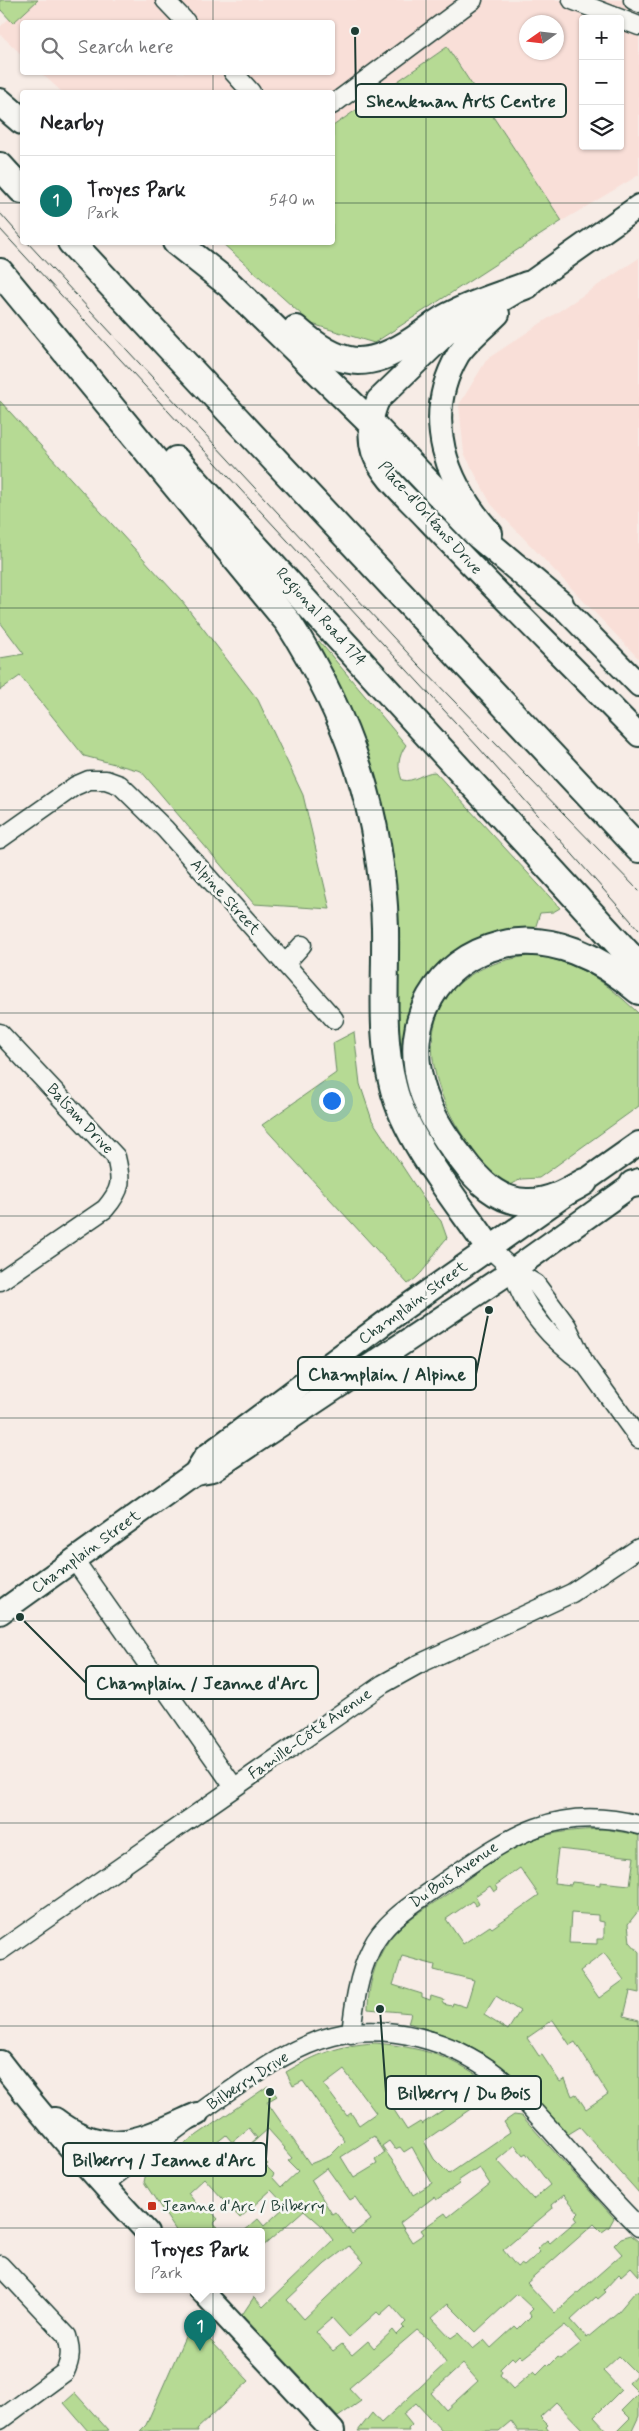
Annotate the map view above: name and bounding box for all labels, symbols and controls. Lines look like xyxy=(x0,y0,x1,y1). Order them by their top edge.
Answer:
north arrow xyxy=(519,15,564,60)
map controls xyxy=(579,15,624,150)
button: + xyxy=(579,15,624,60)
search box xyxy=(20,20,335,75)
icon: search xyxy=(38,34,66,62)
text: Search here xyxy=(78,35,174,60)
button: − xyxy=(579,60,624,105)
callout: Shenkman Arts Centre xyxy=(356,84,566,117)
text: Shenkman Arts Centre xyxy=(366,90,556,114)
button: layers xyxy=(579,105,624,150)
text: Nearby xyxy=(40,109,104,137)
text: Troyes Park xyxy=(87,178,186,203)
text: 1 xyxy=(52,190,60,211)
text: 540 m xyxy=(269,190,315,211)
text: Park xyxy=(87,203,119,224)
street label: Place-d'Orléans Drive xyxy=(373,457,487,579)
street label: Regional Road 174 xyxy=(270,563,371,672)
street label: Alpine Street xyxy=(185,855,265,940)
street label: Balsam Drive xyxy=(42,1079,118,1159)
your location xyxy=(319,1088,345,1114)
street label: Champlain Street xyxy=(354,1256,472,1350)
callout: Champlain / Alpine xyxy=(298,1357,476,1390)
text: Champlain / Alpine xyxy=(308,1363,466,1387)
street label: Champlain Street xyxy=(27,1505,145,1599)
callout: Champlain / Jeanne d'Arc xyxy=(86,1666,318,1699)
text: Champlain / Jeanne d'Arc xyxy=(96,1672,309,1696)
street label: Famille-Côté Avenue xyxy=(244,1683,376,1785)
street label: Du Bois Avenue xyxy=(406,1837,502,1913)
street label: Bilberry Drive xyxy=(203,2047,293,2115)
callout: Bilberry / Du Bois xyxy=(386,2076,541,2109)
text: Bilberry / Du Bois xyxy=(397,2082,531,2106)
callout: Bilberry / Jeanne d'Arc xyxy=(63,2143,266,2176)
text: Bilberry / Jeanne d'Arc xyxy=(72,2149,256,2173)
place label: Jeanne d'Arc / Bilberry xyxy=(162,2196,325,2217)
marker: Jeanne d'Arc / Bilberry xyxy=(146,2200,158,2212)
popup xyxy=(135,2228,265,2293)
text: Troyes Park xyxy=(151,2238,249,2263)
text: Park xyxy=(151,2263,183,2284)
pin: 1 xyxy=(184,2310,216,2351)

